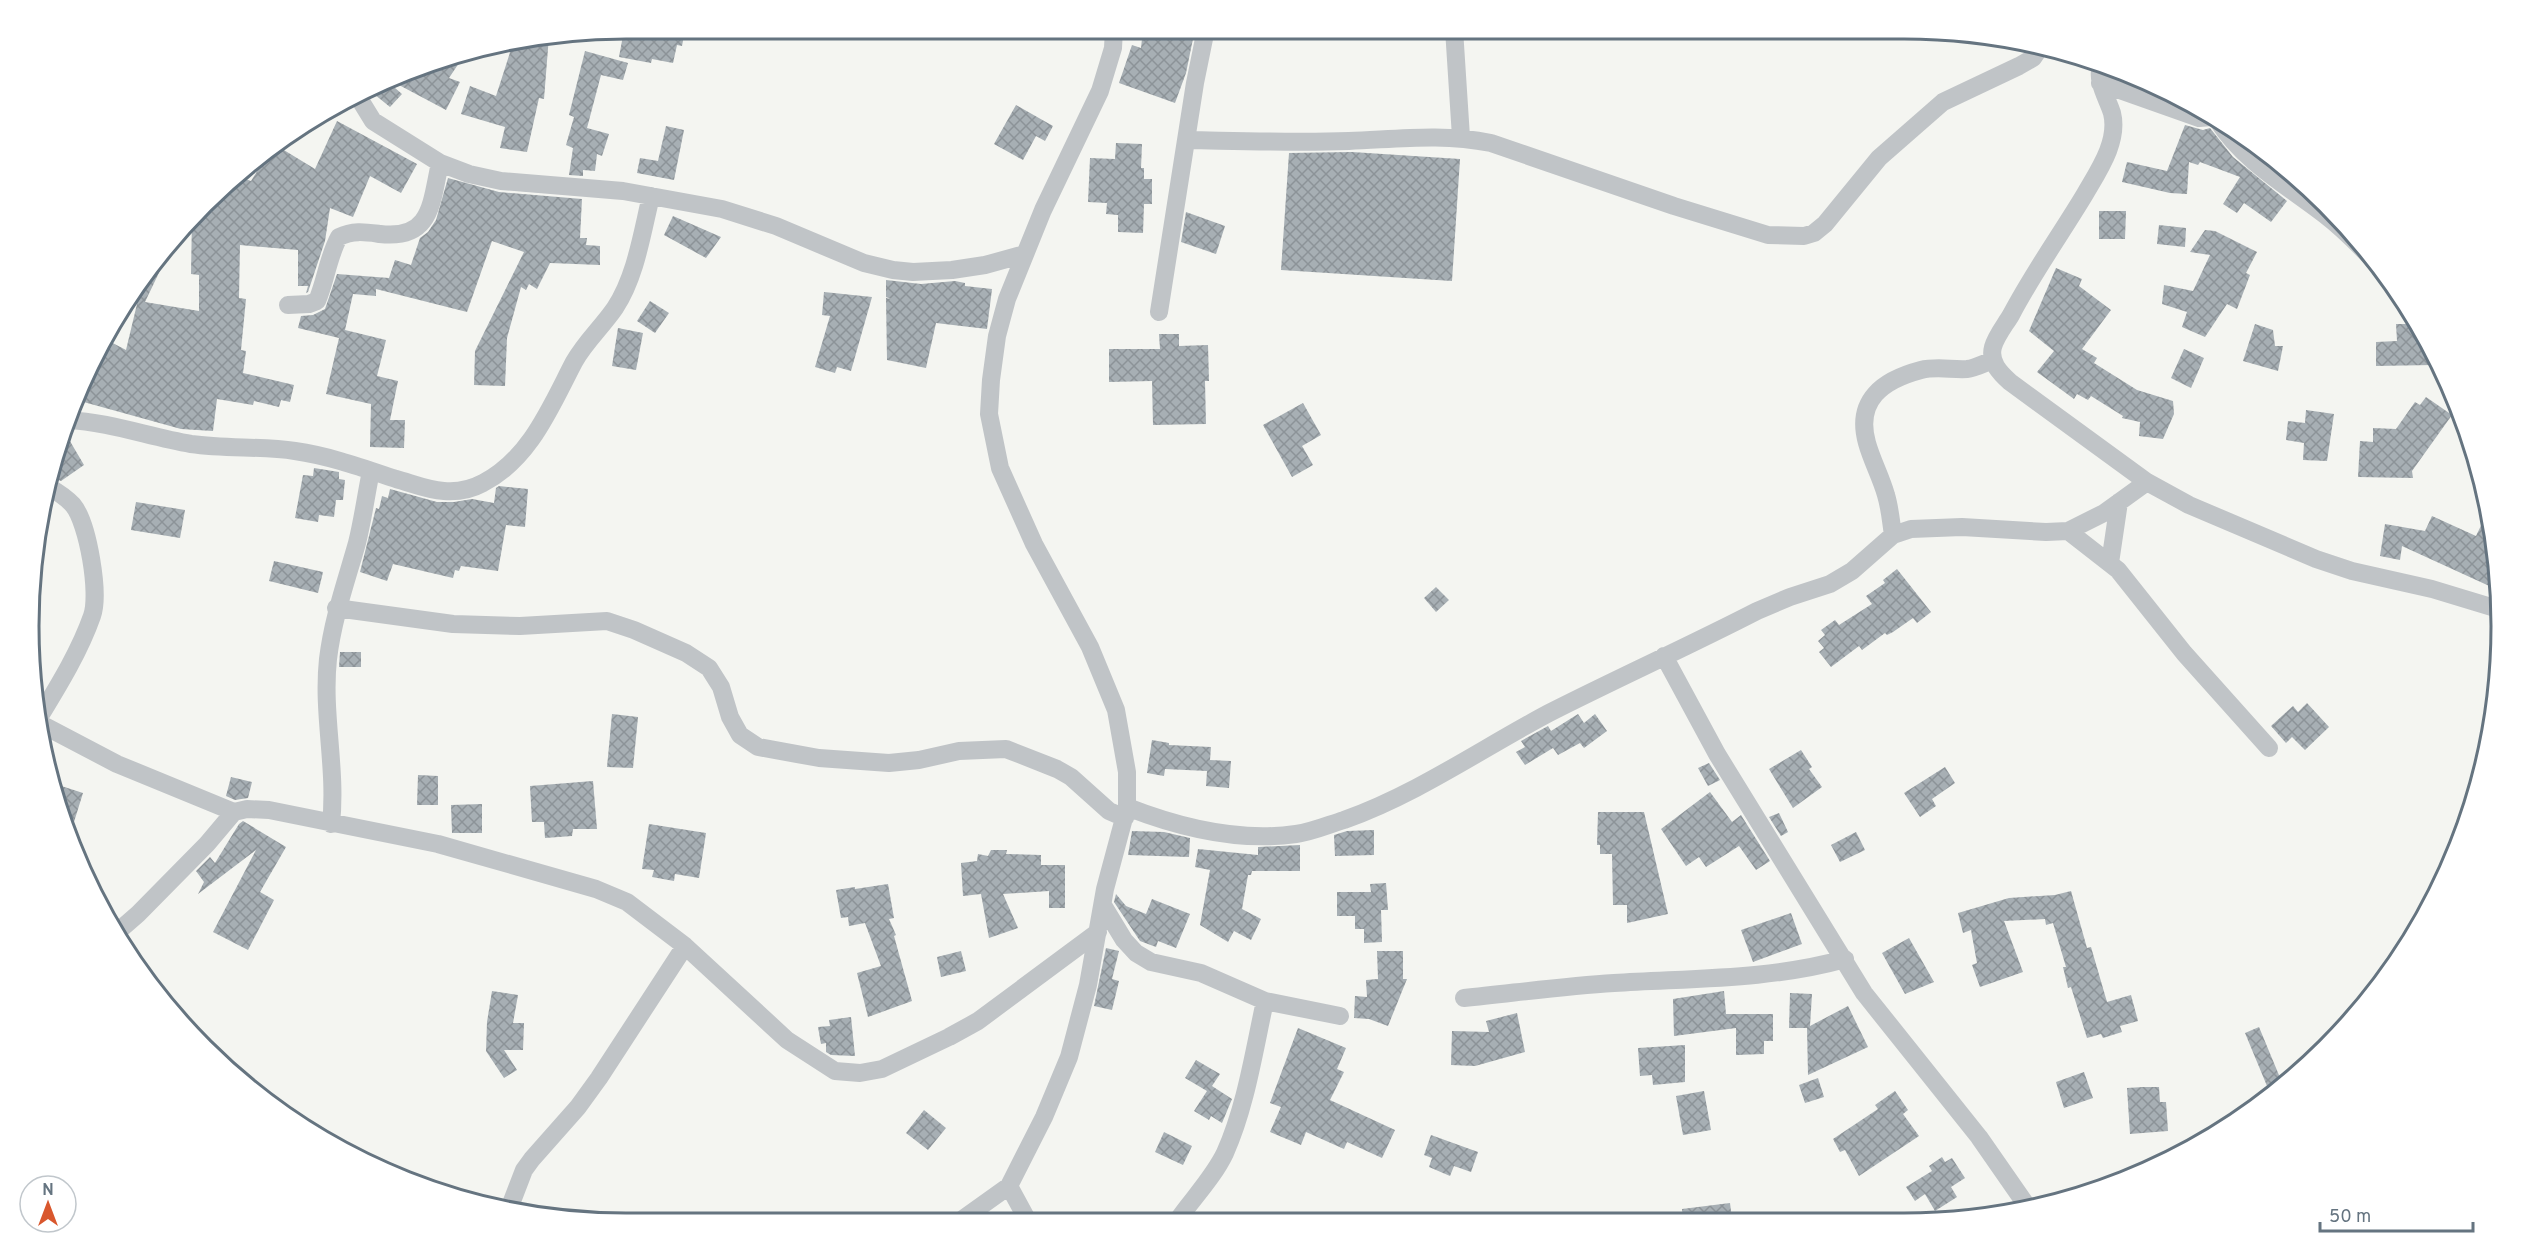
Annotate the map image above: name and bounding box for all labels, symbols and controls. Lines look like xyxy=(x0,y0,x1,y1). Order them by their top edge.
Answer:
north arrow xyxy=(18,1174,78,1234)
text: N xyxy=(42,1181,54,1201)
scale bar xyxy=(2320,1195,2473,1233)
text: 50 m xyxy=(2329,1206,2371,1229)

